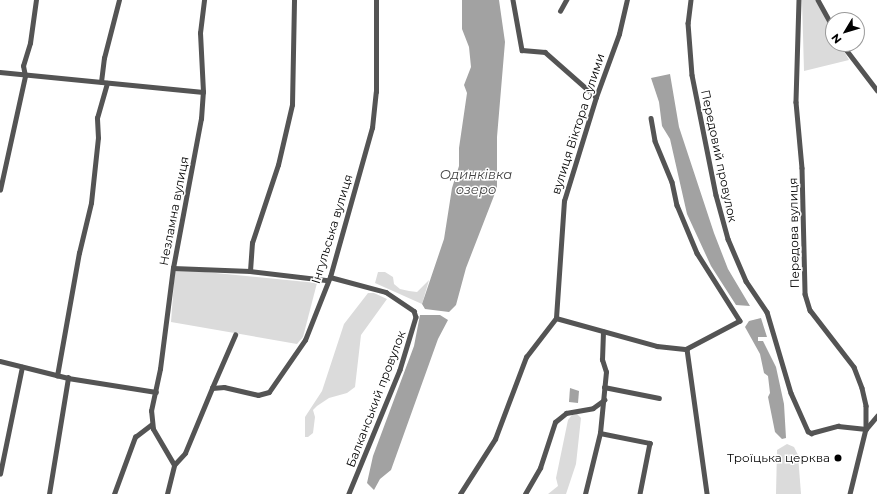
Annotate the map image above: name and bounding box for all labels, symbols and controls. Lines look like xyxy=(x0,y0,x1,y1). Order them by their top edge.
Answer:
north arrow xyxy=(825,12,865,52)
text: N xyxy=(828,31,845,47)
street label: вулиця Віктора Сулими xyxy=(548,52,608,196)
street label: Передовий провулок xyxy=(698,88,740,224)
street label: Незламна вулиця xyxy=(156,155,192,267)
water label: Одинківка озеро xyxy=(440,167,512,198)
street label: Інгульська вулиця xyxy=(308,172,356,286)
street label: Передова вулиця xyxy=(786,178,802,288)
street label: Балканський провулок xyxy=(343,329,409,469)
place label: Троїцька церква xyxy=(727,451,830,465)
marker: Троїцька церква xyxy=(833,453,843,463)

